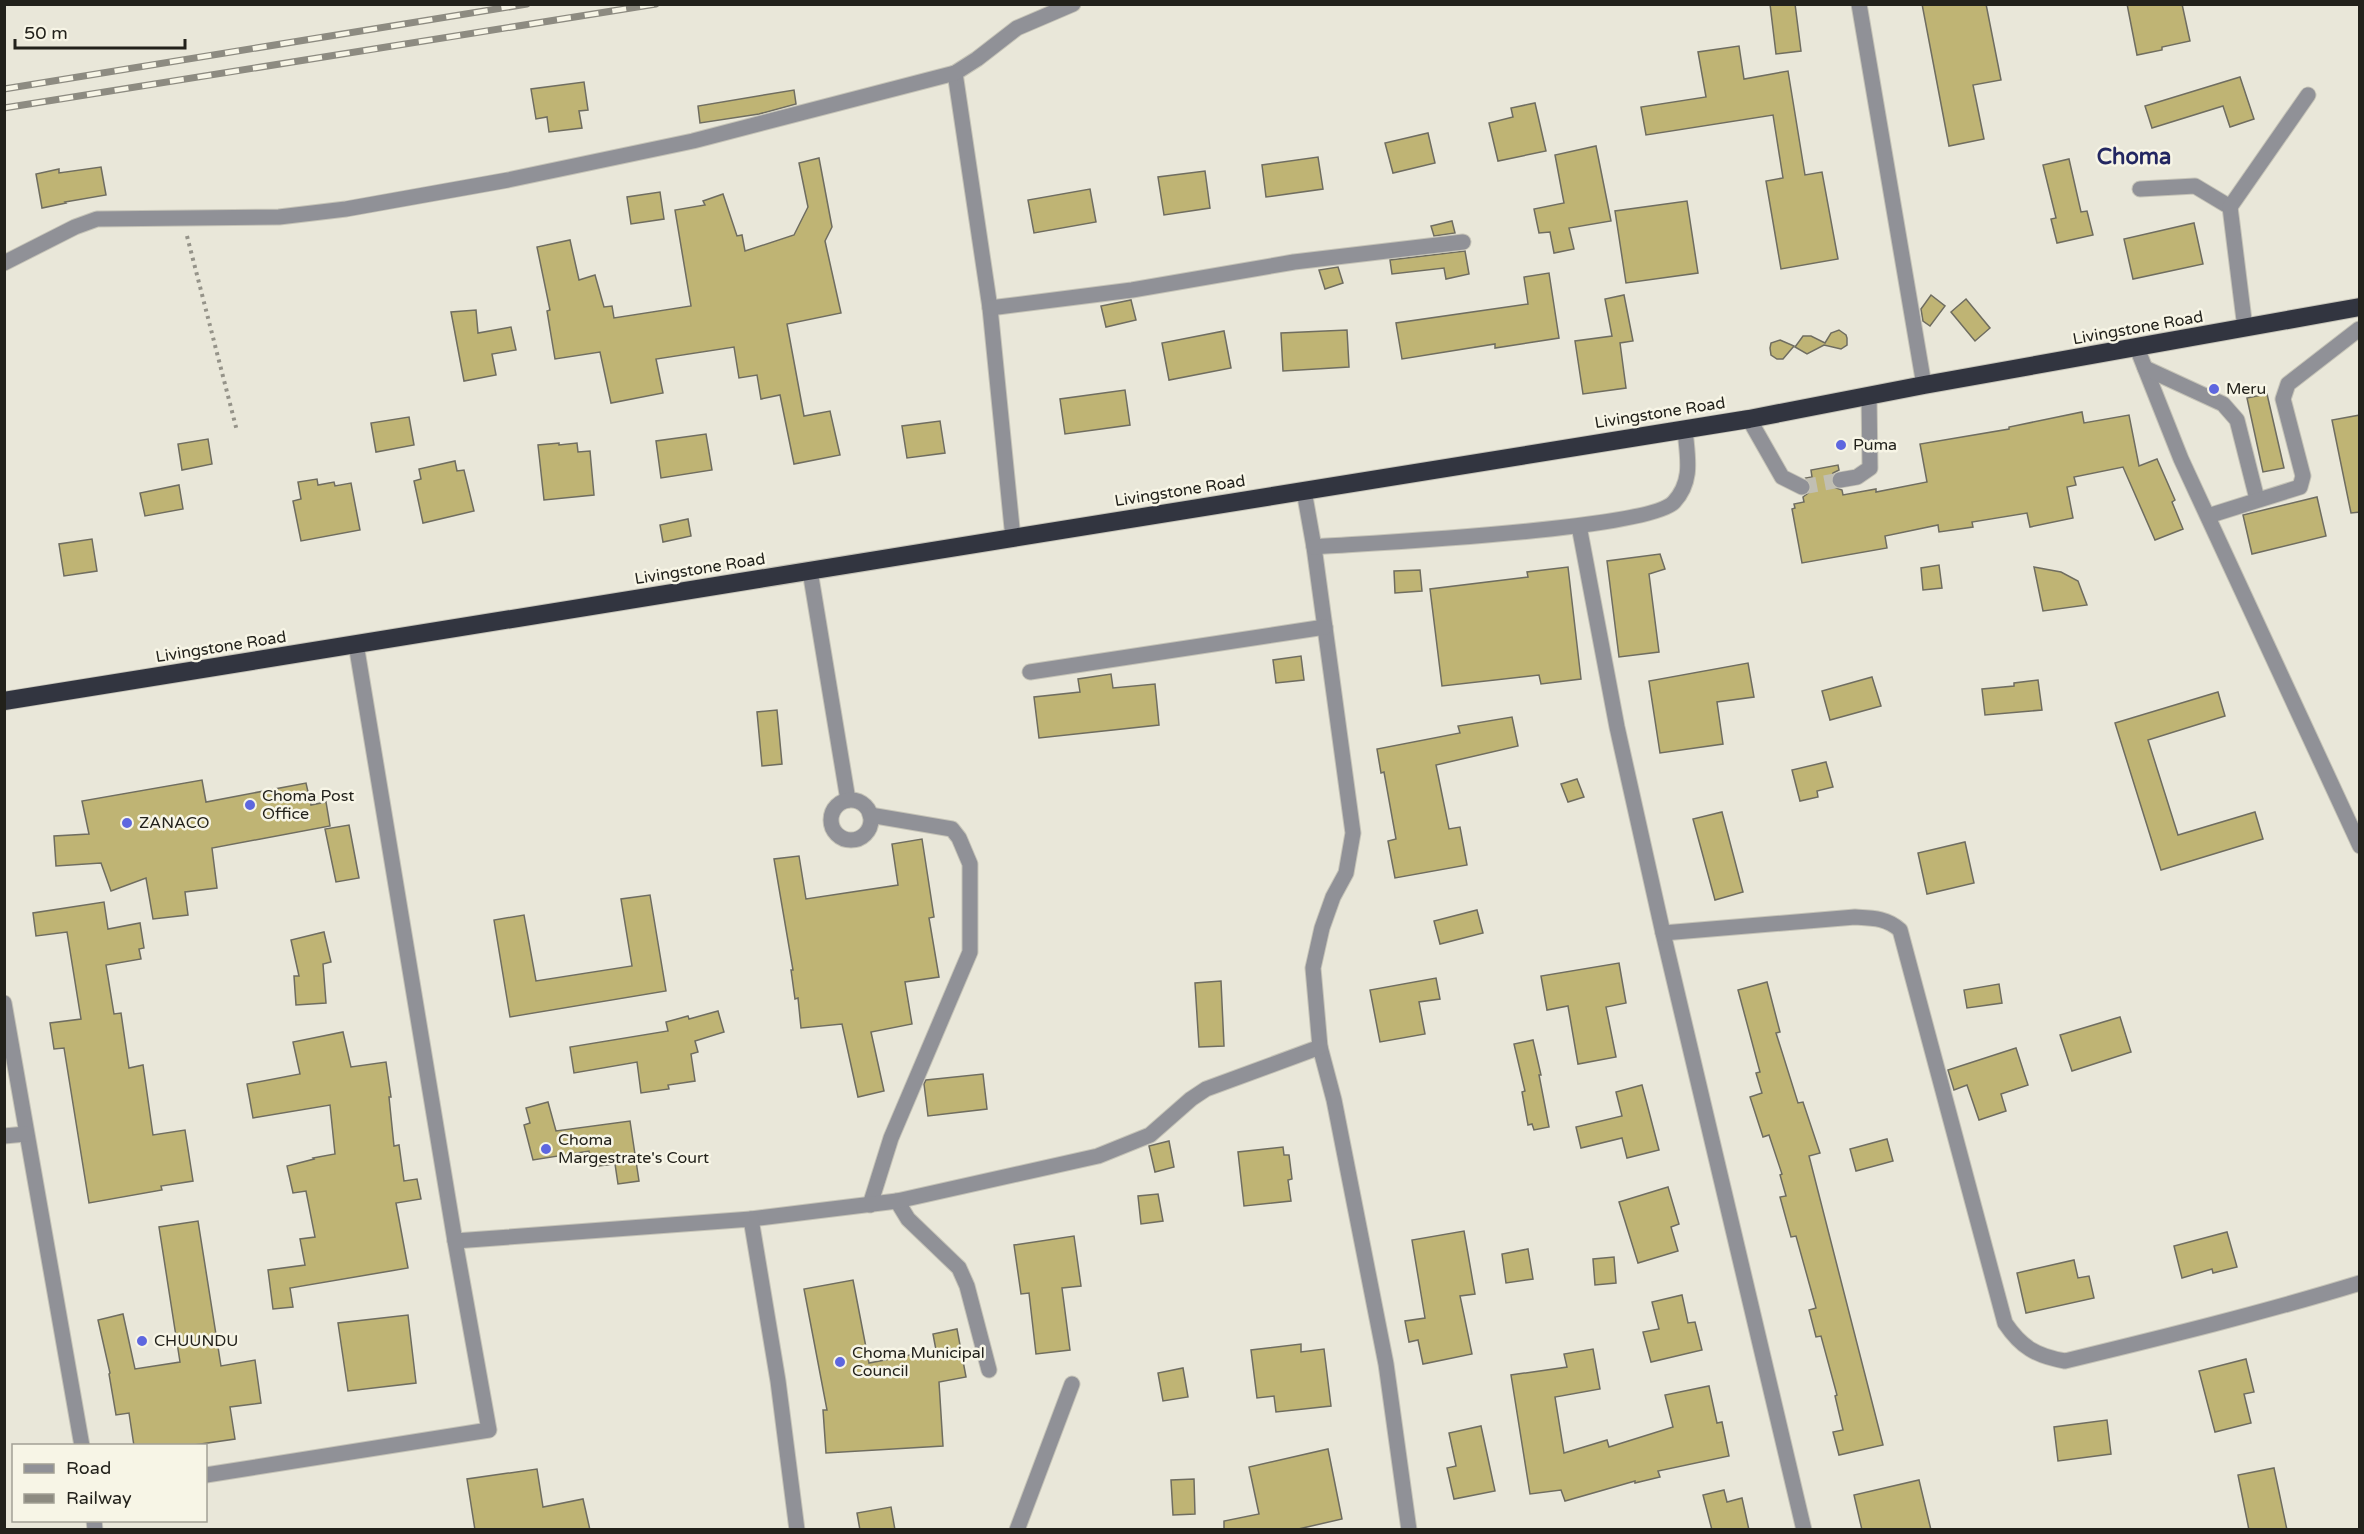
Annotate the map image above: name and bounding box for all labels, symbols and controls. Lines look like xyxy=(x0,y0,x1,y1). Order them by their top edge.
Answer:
scale bar xyxy=(15,12,184,50)
text: 50 m xyxy=(24,22,68,44)
district label: Choma xyxy=(2097,144,2171,170)
street label: Livingstone Road xyxy=(2071,307,2205,349)
place label: Meru xyxy=(2226,379,2266,399)
marker: Meru xyxy=(2207,382,2221,396)
street label: Livingstone Road xyxy=(1593,393,1727,433)
place label: Puma xyxy=(1853,435,1897,455)
marker: Puma xyxy=(1834,438,1848,452)
street label: Livingstone Road xyxy=(1113,471,1247,511)
street label: Livingstone Road xyxy=(633,549,767,589)
street label: Livingstone Road xyxy=(154,627,288,667)
place label: Choma Post Office xyxy=(262,786,354,824)
marker: Choma Post Office xyxy=(243,798,257,812)
place label: ZANACO xyxy=(139,813,210,833)
marker: ZANACO xyxy=(120,816,134,830)
place label: Choma Margestrate's Court xyxy=(558,1130,709,1168)
marker: Choma Margestrate's Court xyxy=(539,1142,553,1156)
place label: CHUUNDU xyxy=(154,1331,238,1351)
marker: CHUUNDU xyxy=(135,1334,149,1348)
place label: Choma Municipal Council xyxy=(852,1343,985,1381)
marker: Choma Municipal Council xyxy=(833,1355,847,1369)
legend xyxy=(12,1444,207,1522)
text: Road xyxy=(66,1457,111,1479)
text: Railway xyxy=(66,1487,132,1509)

